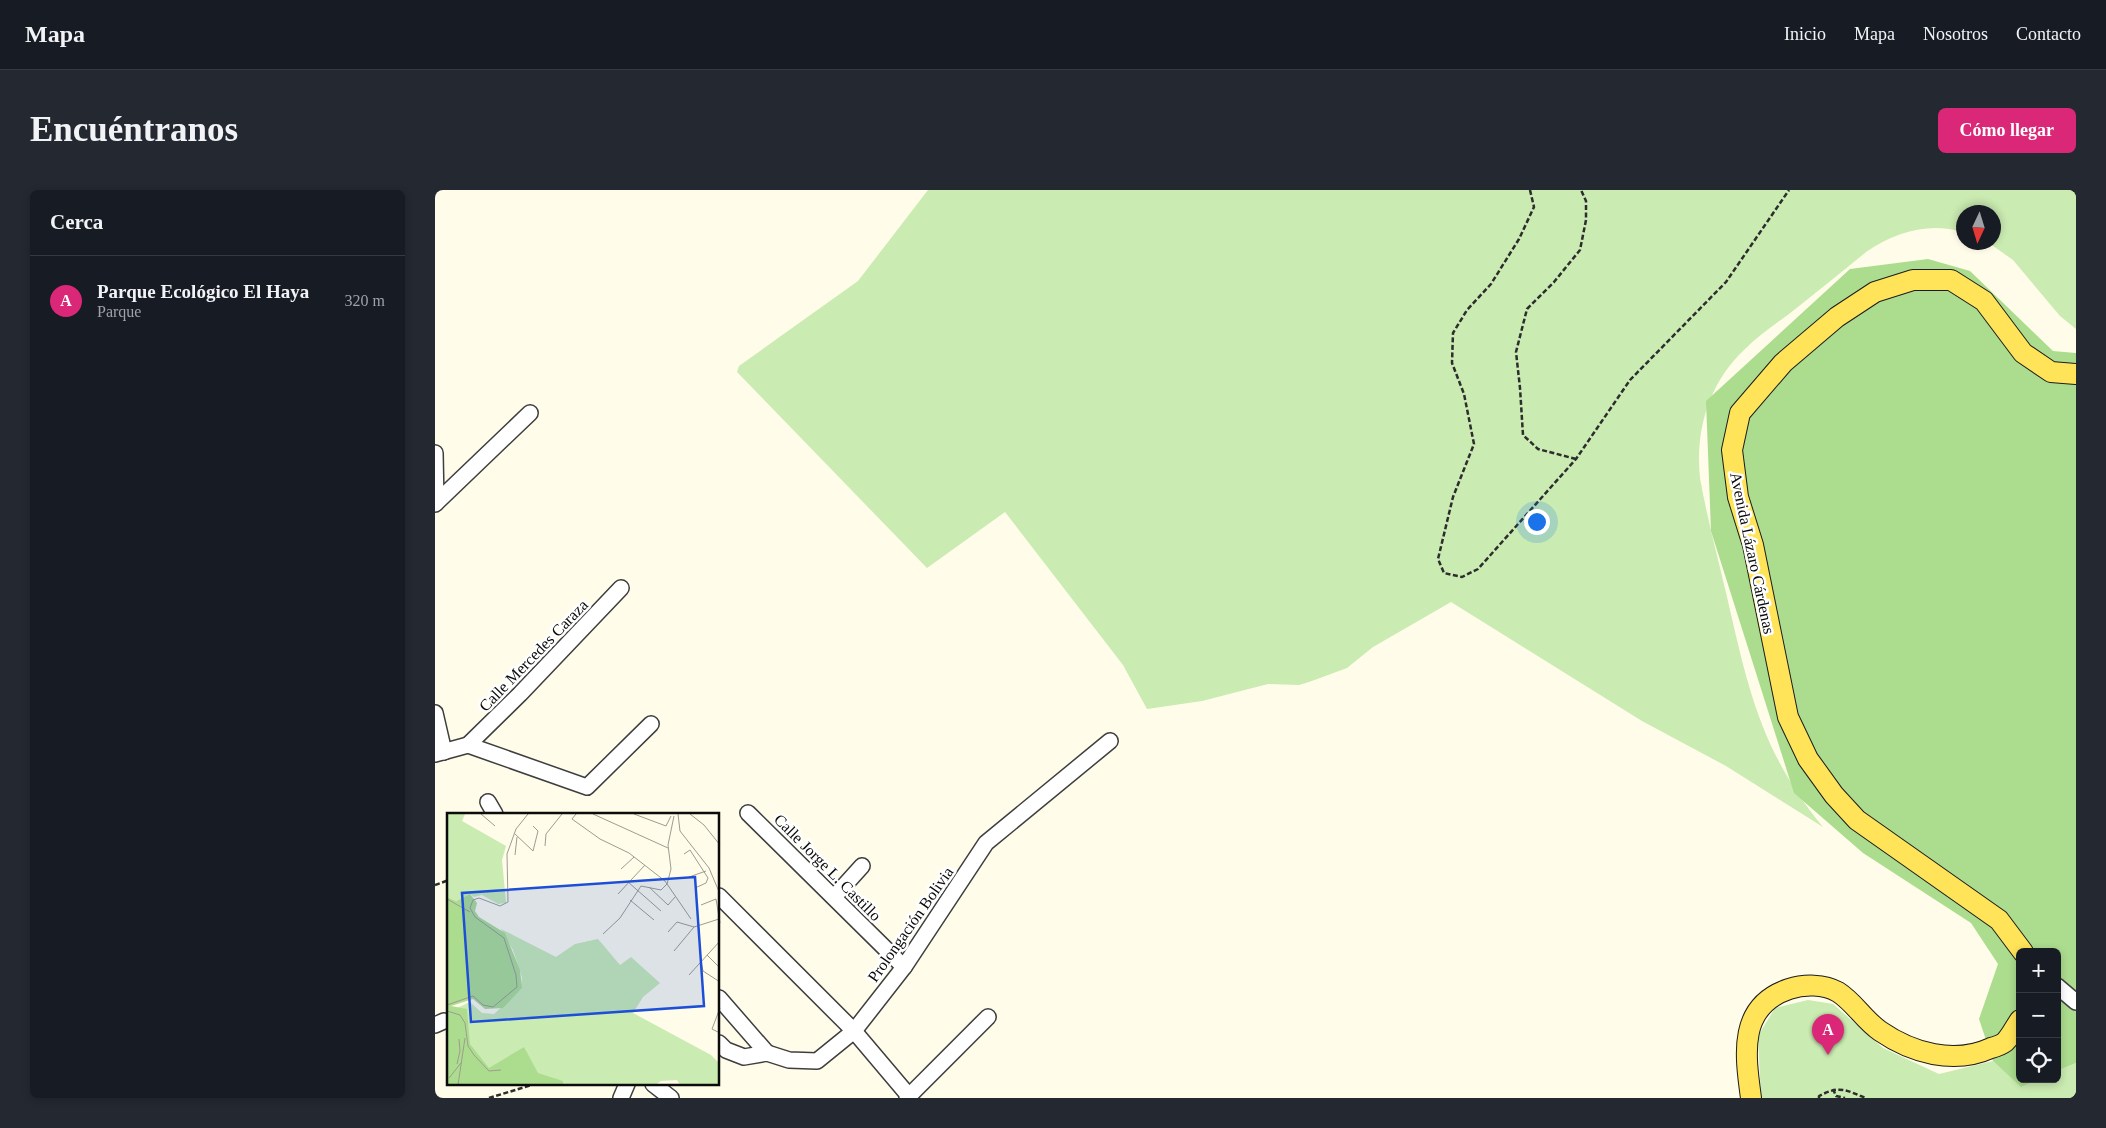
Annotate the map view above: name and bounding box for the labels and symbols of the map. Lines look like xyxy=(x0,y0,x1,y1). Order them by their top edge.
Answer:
north arrow xyxy=(1956,205,2001,250)
street label: Avenida Lázaro Cárdenas xyxy=(1727,471,1778,636)
your location xyxy=(1524,509,1550,535)
street label: Calle Mercedes Caraza xyxy=(476,596,591,715)
street label: Calle Jorge L. Castillo xyxy=(770,811,884,925)
inset map xyxy=(447,813,720,1086)
street label: Prolongación Bolivia xyxy=(864,864,957,986)
pin: A xyxy=(1812,1014,1844,1055)

